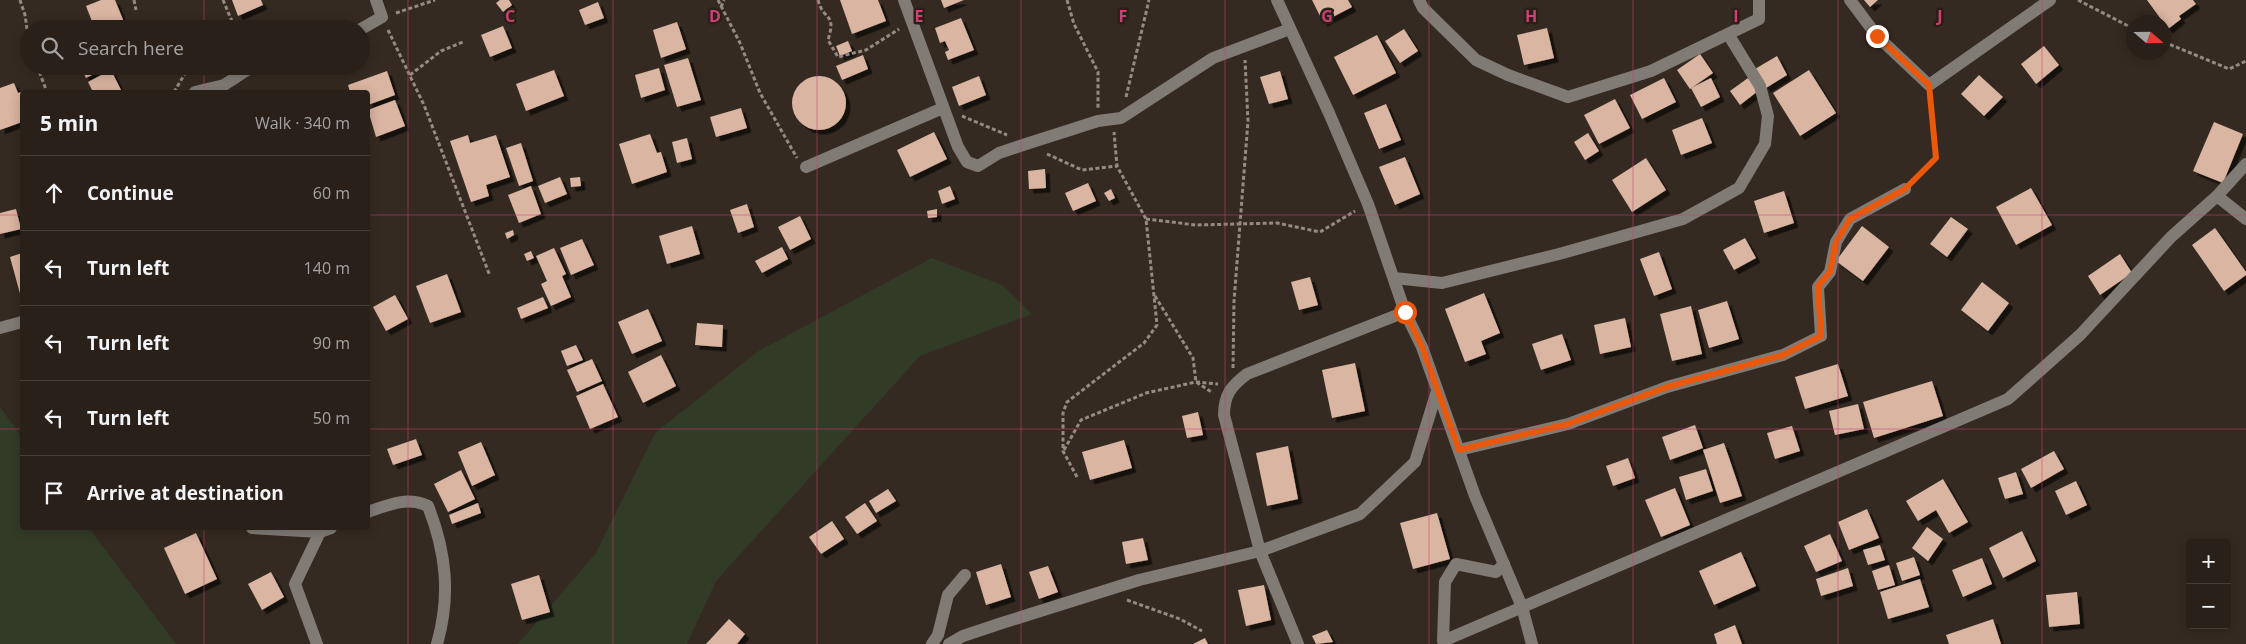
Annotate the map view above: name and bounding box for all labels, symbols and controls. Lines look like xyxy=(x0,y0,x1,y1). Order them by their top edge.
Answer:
text: C xyxy=(505,5,515,27)
text: D xyxy=(709,5,721,27)
text: E xyxy=(915,5,924,27)
text: F xyxy=(1119,5,1127,27)
text: G xyxy=(1321,5,1333,27)
text: H xyxy=(1525,5,1537,27)
text: I xyxy=(1733,5,1739,27)
text: J xyxy=(1935,5,1943,27)
north arrow xyxy=(2126,15,2171,60)
search box xyxy=(20,20,370,75)
route end xyxy=(1866,25,1889,48)
icon: search xyxy=(38,34,66,62)
text: Search here xyxy=(78,35,184,61)
text: 5 min xyxy=(40,109,98,137)
text: Walk · 340 m xyxy=(255,112,350,134)
icon: ahead xyxy=(40,179,68,207)
text: Continue xyxy=(87,180,174,206)
text: 60 m xyxy=(313,182,350,204)
icon: left xyxy=(40,254,68,282)
text: Turn left xyxy=(87,255,169,281)
text: 140 m xyxy=(304,257,350,279)
route start xyxy=(1394,301,1417,324)
icon: left xyxy=(40,329,68,357)
text: Turn left xyxy=(87,330,169,356)
text: 90 m xyxy=(313,332,350,354)
icon: left xyxy=(40,404,68,432)
text: Turn left xyxy=(87,405,169,431)
text: 50 m xyxy=(313,407,350,429)
icon: arrive xyxy=(40,479,68,507)
text: Arrive at destination xyxy=(87,480,284,506)
map controls xyxy=(2186,539,2231,629)
button: + xyxy=(2186,539,2231,584)
button: − xyxy=(2186,584,2231,629)

